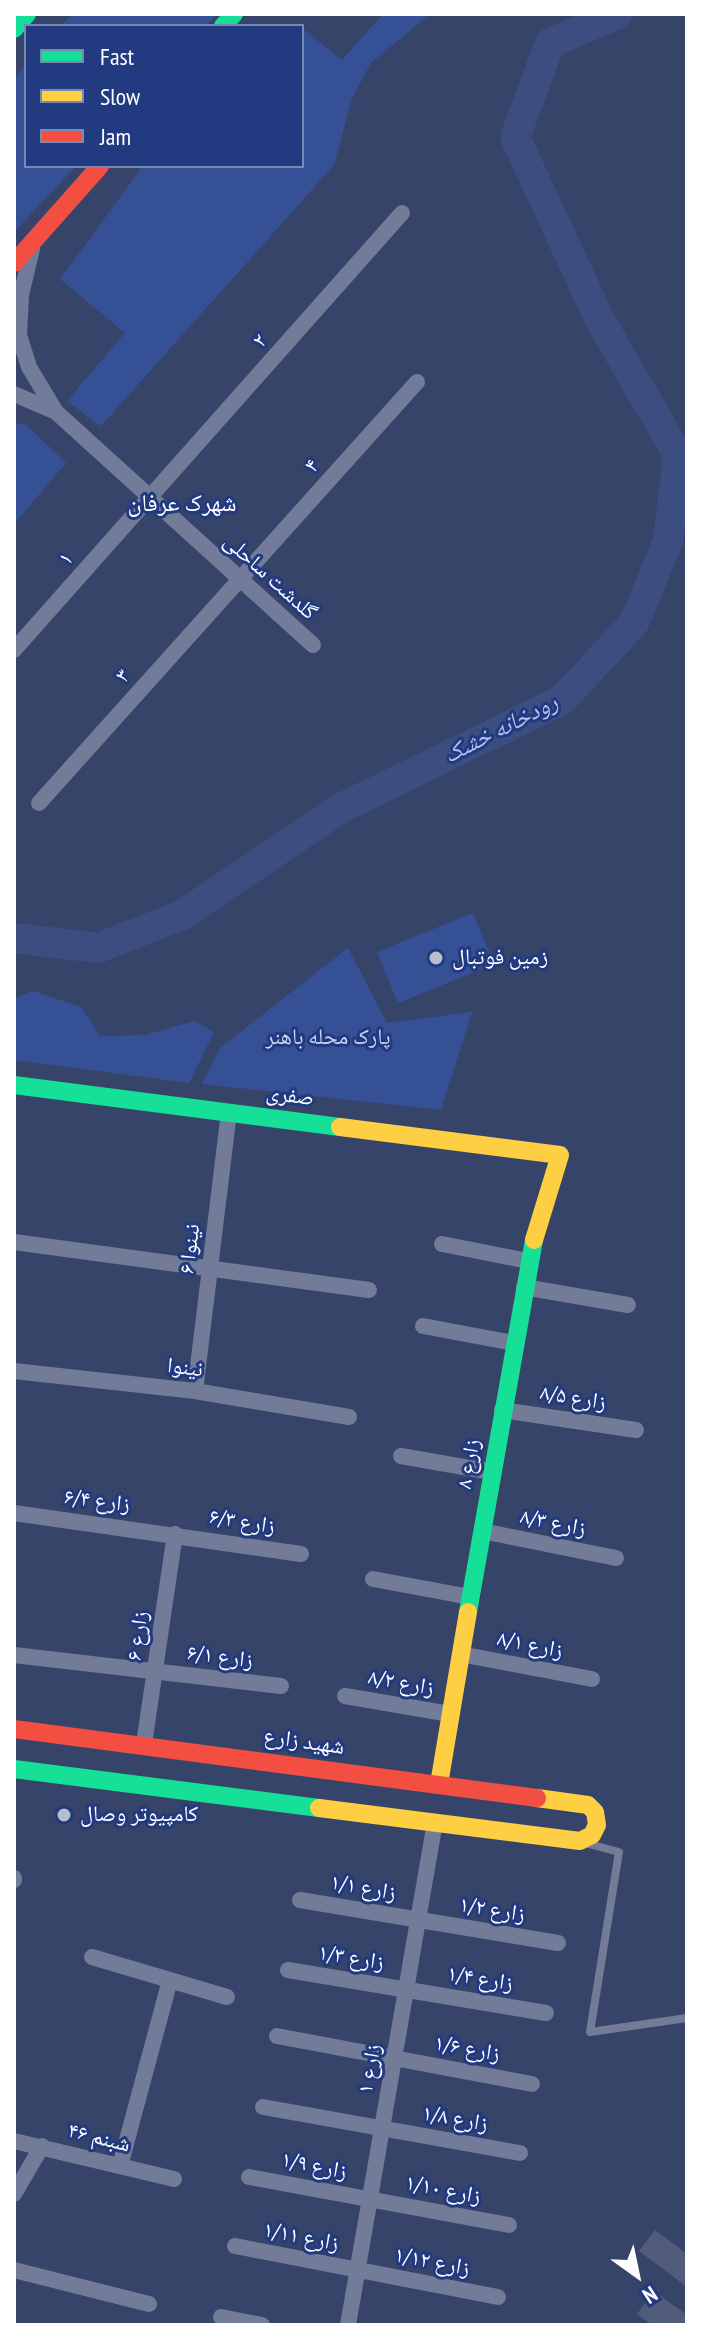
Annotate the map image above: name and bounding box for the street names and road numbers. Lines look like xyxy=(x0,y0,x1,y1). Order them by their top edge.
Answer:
street label: ۲ xyxy=(247,328,273,354)
street label: ۴ xyxy=(299,453,325,479)
street label: گلدشت ساحلی xyxy=(218,528,322,626)
street label: ۱ xyxy=(53,546,79,572)
street label: ۳ xyxy=(110,663,136,689)
street label: صفری xyxy=(264,1080,316,1112)
street label: ۶ نینوا xyxy=(174,1222,206,1276)
street label: نینوا xyxy=(166,1353,204,1383)
street label: ۸/۵ زارع xyxy=(538,1380,608,1416)
street label: ۸ زارع xyxy=(452,1437,486,1491)
street label: ۶/۴ زارع xyxy=(62,1484,132,1518)
street label: ۶/۳ زارع xyxy=(207,1504,277,1540)
street label: ۸/۳ زارع xyxy=(518,1504,588,1542)
street label: ۶ زارع xyxy=(121,1609,155,1663)
street label: ۸/۱ زارع xyxy=(495,1626,565,1664)
street label: ۶/۱ زارع xyxy=(185,1640,255,1674)
street label: ۸/۲ زارع xyxy=(366,1664,436,1702)
street label: شهید زارع xyxy=(262,1723,346,1761)
street label: ۱/۱ زارع xyxy=(328,1869,398,1907)
street label: ۱/۲ زارع xyxy=(457,1892,527,1928)
street label: ۱/۳ زارع xyxy=(316,1940,386,1976)
street label: ۱/۴ زارع xyxy=(445,1961,515,1997)
street label: ۱/۶ زارع xyxy=(432,2030,502,2068)
street label: ۱ زارع xyxy=(353,2042,387,2096)
street label: ۱/۸ زارع xyxy=(420,2100,490,2138)
street label: ۴۶ شبنم xyxy=(65,2118,133,2158)
street label: ۱/۹ زارع xyxy=(279,2147,349,2185)
street label: ۱/۱۰ زارع xyxy=(403,2170,483,2210)
street label: ۱/۱۱ زارع xyxy=(261,2217,341,2257)
street label: ۱/۱۲ زارع xyxy=(392,2242,472,2282)

